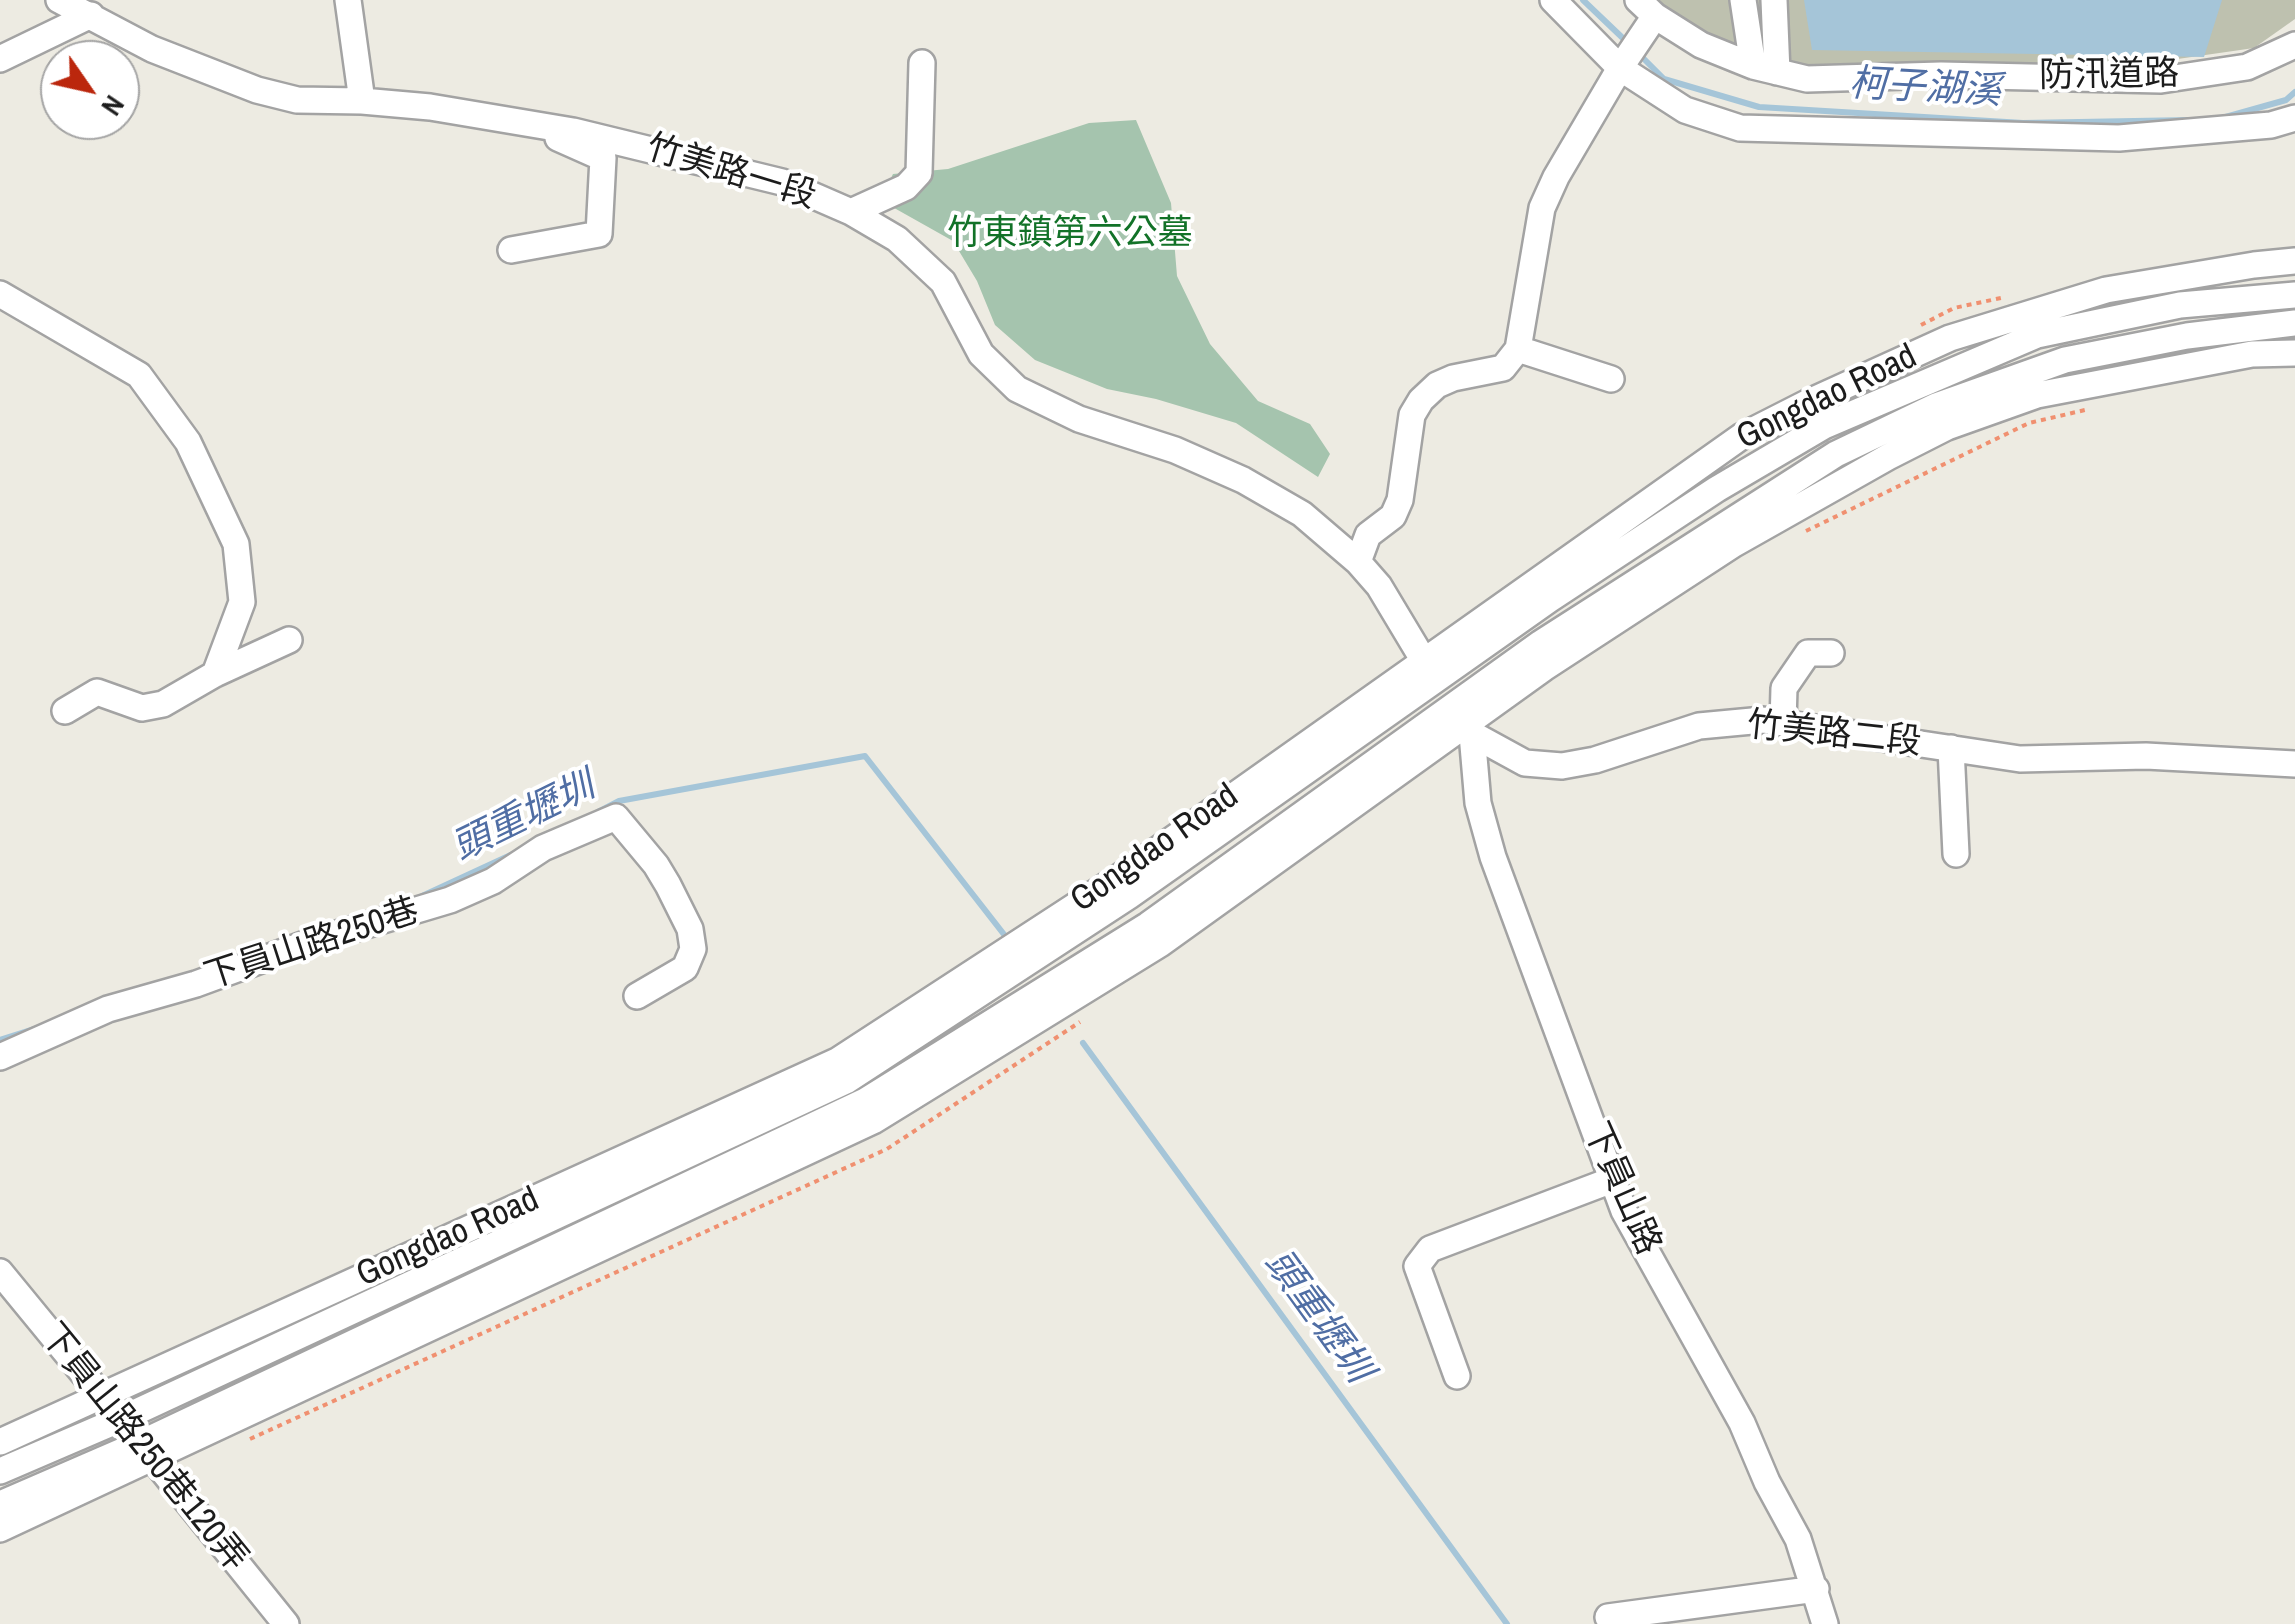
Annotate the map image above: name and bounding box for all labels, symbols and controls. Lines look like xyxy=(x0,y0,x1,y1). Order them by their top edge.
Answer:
north arrow xyxy=(40,40,140,140)
street label: 防汛道路 xyxy=(2039,54,2179,98)
water label: 柯子湖溪 xyxy=(1848,62,2002,116)
text: N xyxy=(93,88,134,123)
street label: 竹美路一段 xyxy=(641,127,821,219)
park label: 竹東鎮第六公墓 xyxy=(948,214,1192,256)
street label: Gongdao Road xyxy=(1730,336,1924,460)
street label: 竹美路二段 xyxy=(1745,705,1923,765)
water label: 頭重壢圳 xyxy=(446,764,602,872)
street label: Gongdao Road xyxy=(1063,776,1247,922)
street label: 下員山路250巷 xyxy=(200,891,424,999)
street label: 下員山路 xyxy=(1573,1117,1669,1261)
street label: Gongdao Road xyxy=(351,1179,545,1297)
water label: 頭重壢圳 xyxy=(1254,1242,1380,1392)
street label: 下員山路250巷120弄 xyxy=(30,1316,256,1580)

